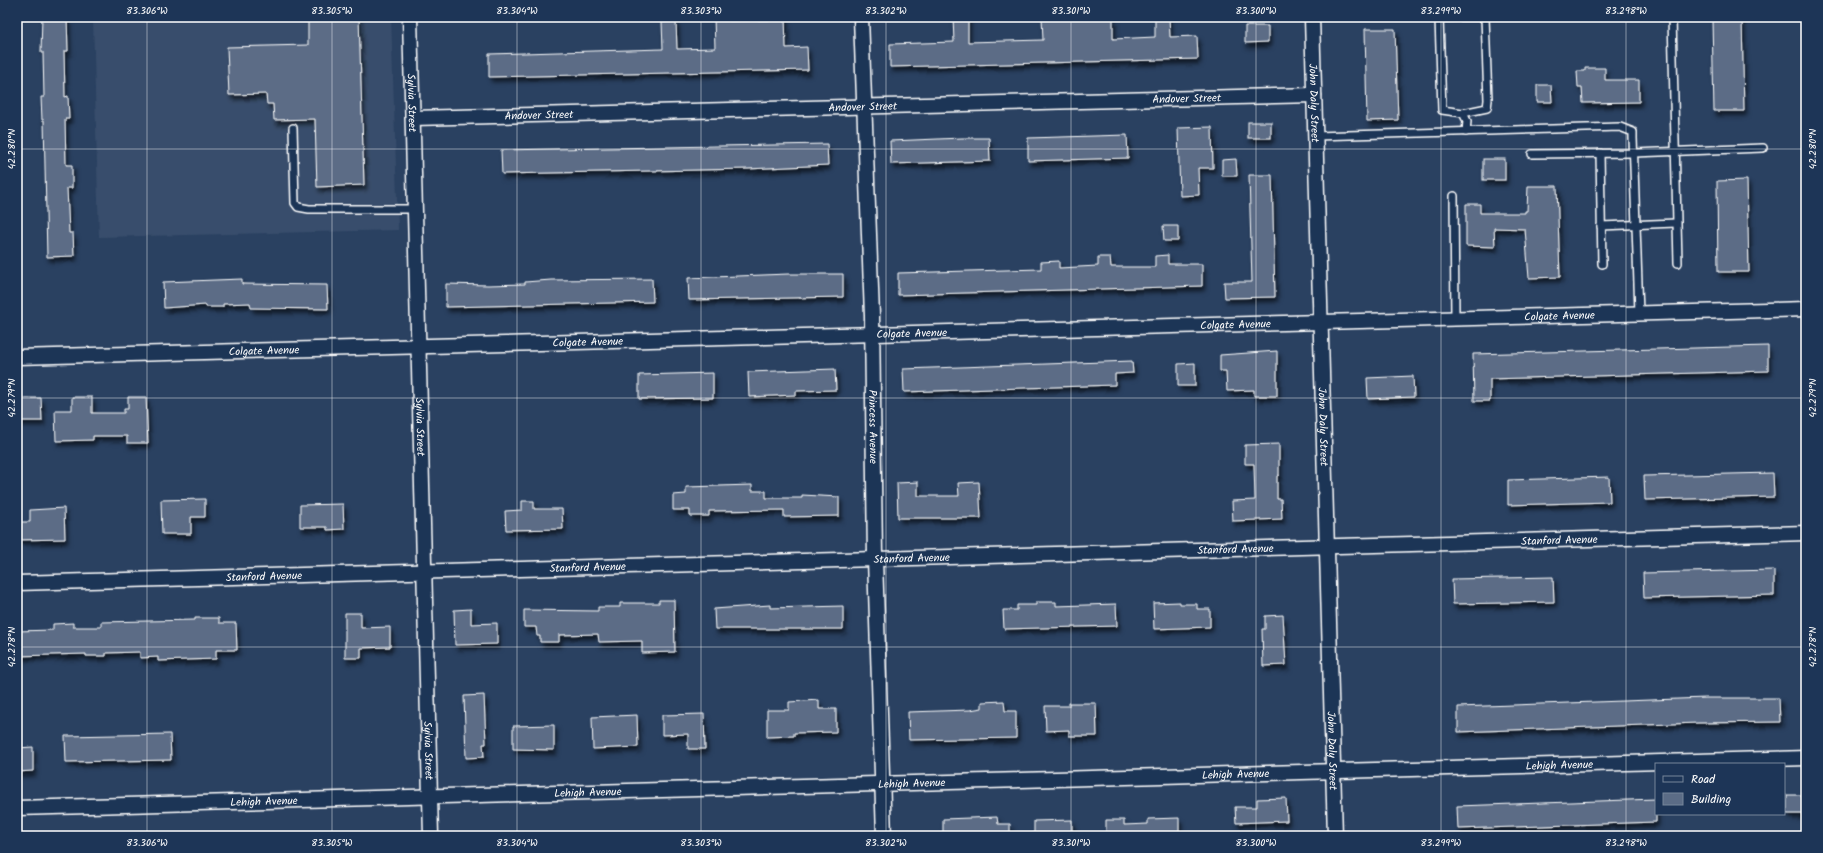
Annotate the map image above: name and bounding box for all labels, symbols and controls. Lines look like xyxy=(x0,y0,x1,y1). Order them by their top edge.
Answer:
text: 83.306°W xyxy=(126,3,168,19)
text: 83.305°W xyxy=(311,3,353,19)
text: 83.304°W xyxy=(496,3,538,19)
text: 83.303°W xyxy=(680,3,722,19)
text: 83.302°W xyxy=(865,3,907,19)
text: 83.301°W xyxy=(1051,3,1091,19)
text: 83.300°W xyxy=(1235,3,1277,19)
text: 83.299°W xyxy=(1421,3,1462,19)
text: 83.298°W xyxy=(1605,3,1647,19)
street label: John Daly Street xyxy=(1303,63,1324,143)
street label: Sylvia Street xyxy=(401,74,421,133)
street label: Andover Street xyxy=(1152,89,1222,109)
street label: Andover Street xyxy=(828,98,898,117)
street label: Andover Street xyxy=(504,106,574,126)
text: 42.280°N xyxy=(4,128,20,169)
text: 42.280°N xyxy=(1805,128,1821,169)
street label: Colgate Avenue xyxy=(1524,307,1595,327)
street label: Colgate Avenue xyxy=(1200,315,1271,335)
street label: Colgate Avenue xyxy=(876,324,947,344)
street label: Colgate Avenue xyxy=(552,333,623,353)
street label: Colgate Avenue xyxy=(228,341,300,361)
text: 42.279°N xyxy=(4,378,20,418)
text: 42.279°N xyxy=(1805,378,1821,418)
street label: John Daly Street xyxy=(1312,387,1333,467)
street label: Princess Avenue xyxy=(863,390,882,464)
street label: Sylvia Street xyxy=(410,397,429,457)
street label: Stanford Avenue xyxy=(1521,531,1598,551)
street label: Stanford Avenue xyxy=(1197,540,1274,560)
street label: Stanford Avenue xyxy=(873,549,950,569)
street label: Stanford Avenue xyxy=(549,558,626,578)
street label: Stanford Avenue xyxy=(226,567,302,587)
text: 42.278°N xyxy=(4,627,20,667)
text: 42.278°N xyxy=(1805,627,1821,667)
street label: John Daly Street xyxy=(1322,711,1342,791)
street label: Sylvia Street xyxy=(418,721,438,781)
street label: Lehigh Avenue xyxy=(1525,756,1593,776)
legend xyxy=(1655,763,1785,815)
street label: Lehigh Avenue xyxy=(1202,765,1270,785)
text: Road xyxy=(1691,770,1716,789)
street label: Lehigh Avenue xyxy=(878,774,946,794)
street label: Lehigh Avenue xyxy=(554,783,622,803)
text: Building xyxy=(1691,790,1731,809)
street label: Lehigh Avenue xyxy=(230,792,298,812)
text: 83.306°W xyxy=(126,835,168,851)
text: 83.305°W xyxy=(311,835,353,851)
text: 83.304°W xyxy=(496,835,538,851)
text: 83.303°W xyxy=(680,835,722,851)
text: 83.302°W xyxy=(865,835,907,851)
text: 83.301°W xyxy=(1051,835,1091,851)
text: 83.300°W xyxy=(1235,835,1277,851)
text: 83.299°W xyxy=(1421,835,1462,851)
text: 83.298°W xyxy=(1605,835,1647,851)

